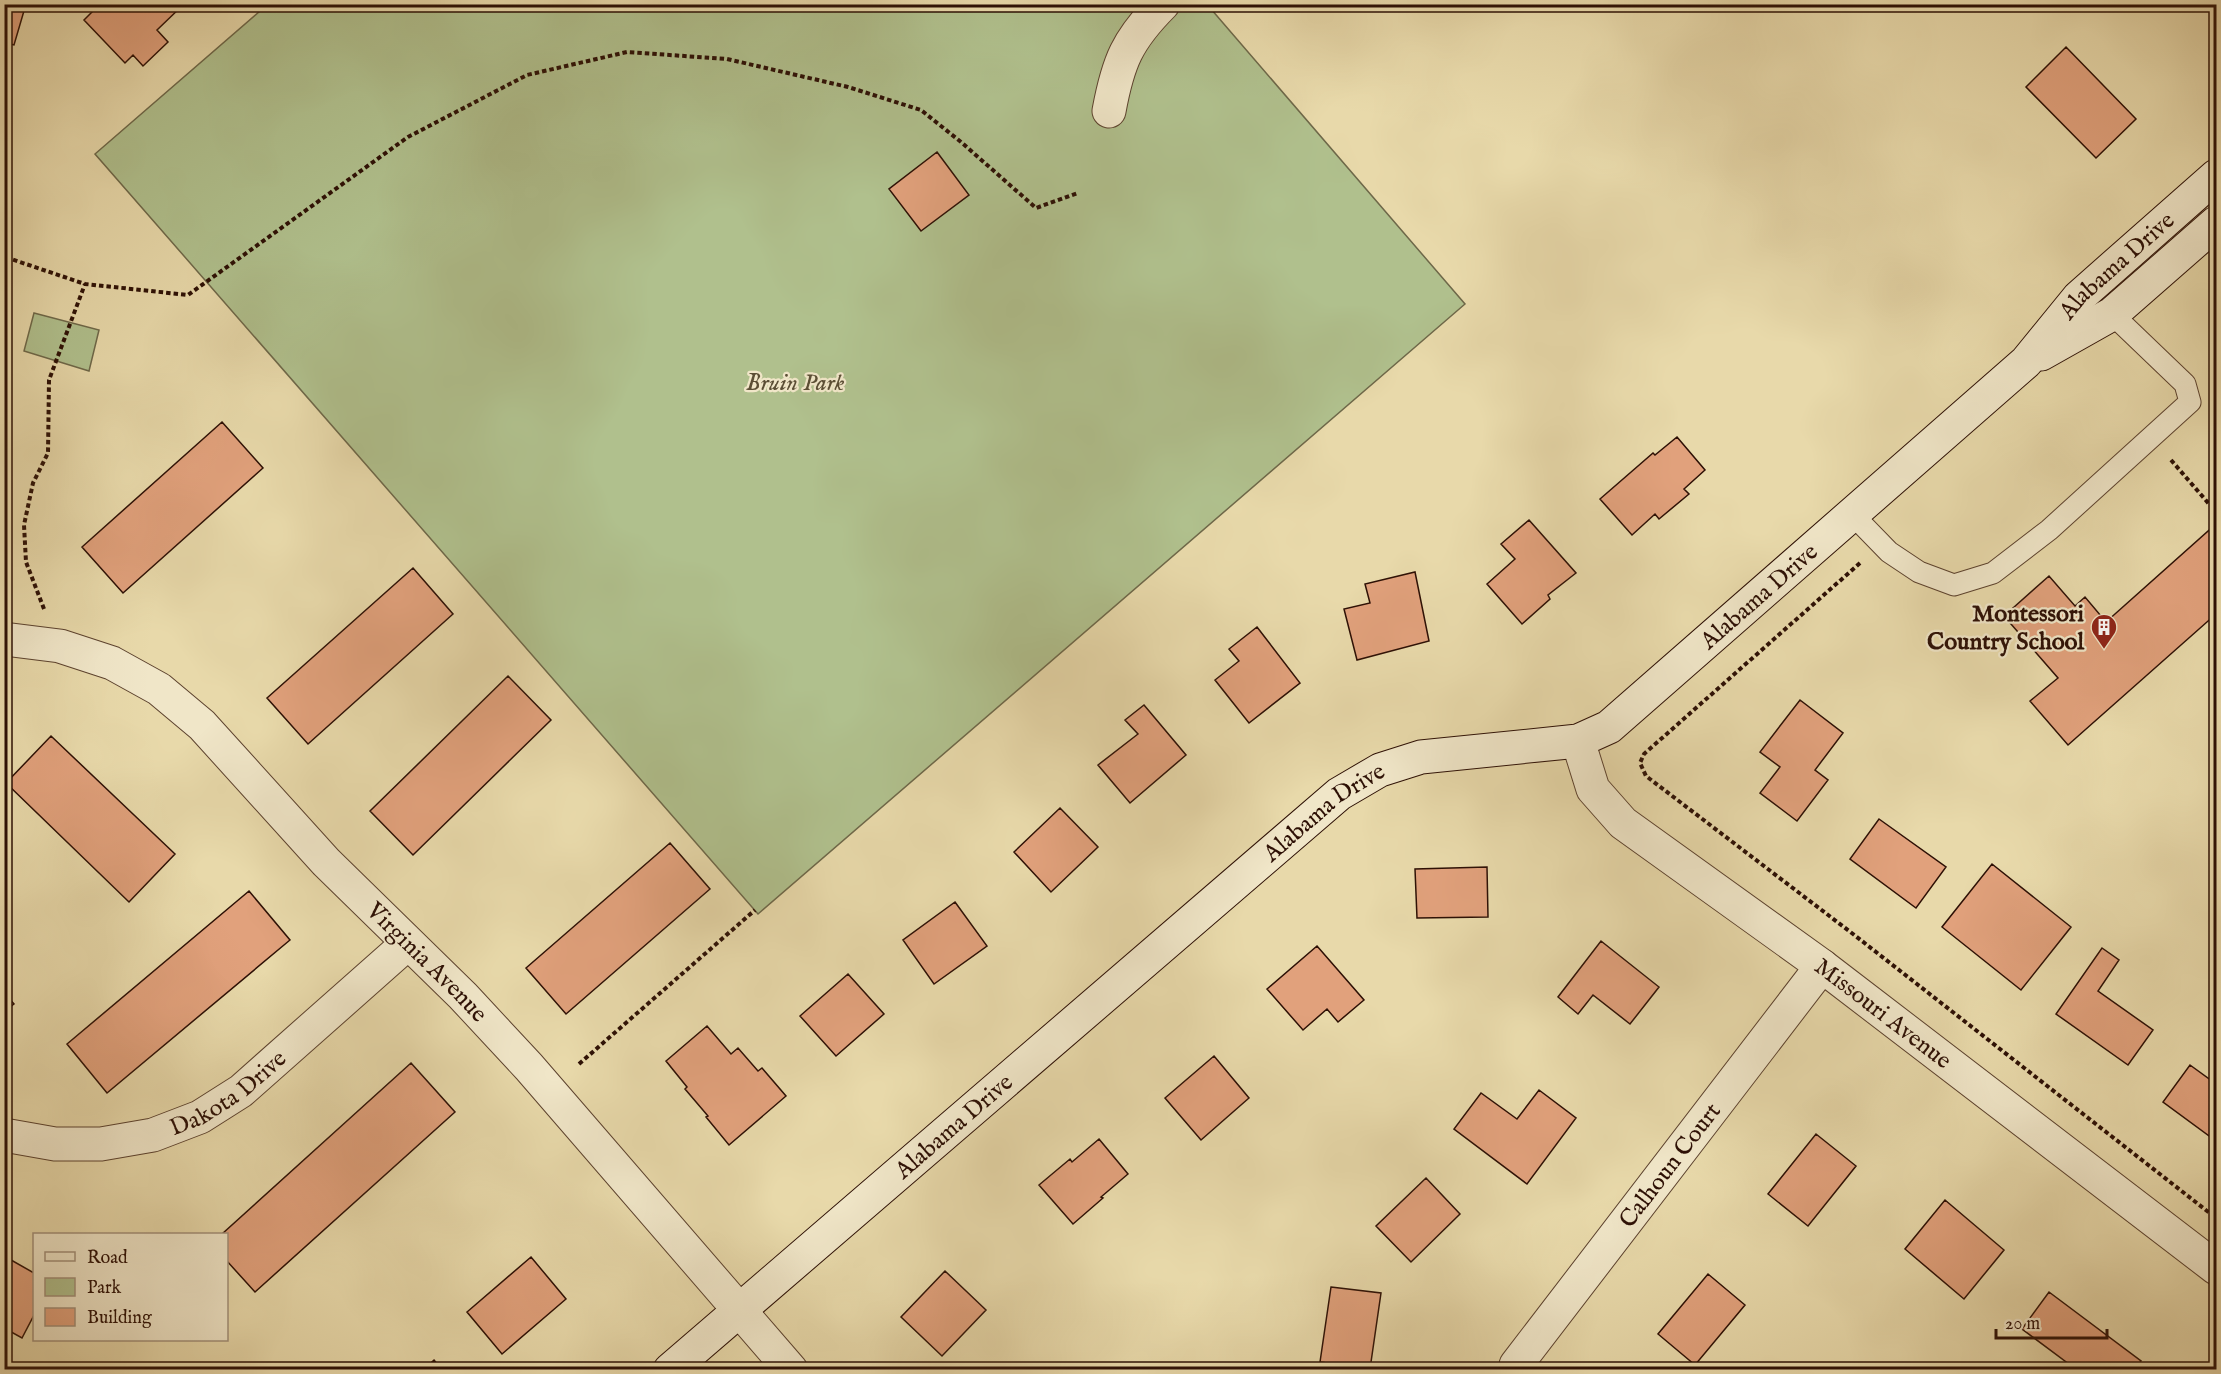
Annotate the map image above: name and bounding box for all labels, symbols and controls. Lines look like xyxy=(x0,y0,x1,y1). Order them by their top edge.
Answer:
street label: Alabama Drive xyxy=(2052,206,2182,327)
park label: Bruin Park xyxy=(746,368,845,399)
street label: Alabama Drive xyxy=(1694,537,1825,658)
place label: Montessori Country School xyxy=(1927,599,2085,658)
building icon: Montessori Country School xyxy=(2089,612,2119,650)
street label: Alabama Drive xyxy=(1256,756,1391,870)
street label: Virginia Avenue xyxy=(358,895,494,1030)
street label: Missouri Avenue xyxy=(1808,952,1957,1077)
street label: Dakota Drive xyxy=(166,1044,293,1144)
street label: Alabama Drive xyxy=(888,1068,1020,1187)
street label: Calhoun Court xyxy=(1613,1097,1728,1235)
legend xyxy=(33,1233,228,1341)
text: Road xyxy=(87,1247,128,1270)
text: Park xyxy=(87,1277,122,1300)
scale bar xyxy=(1996,1302,2107,1340)
text: Building xyxy=(87,1307,152,1330)
text: 20 m xyxy=(2005,1313,2040,1336)

